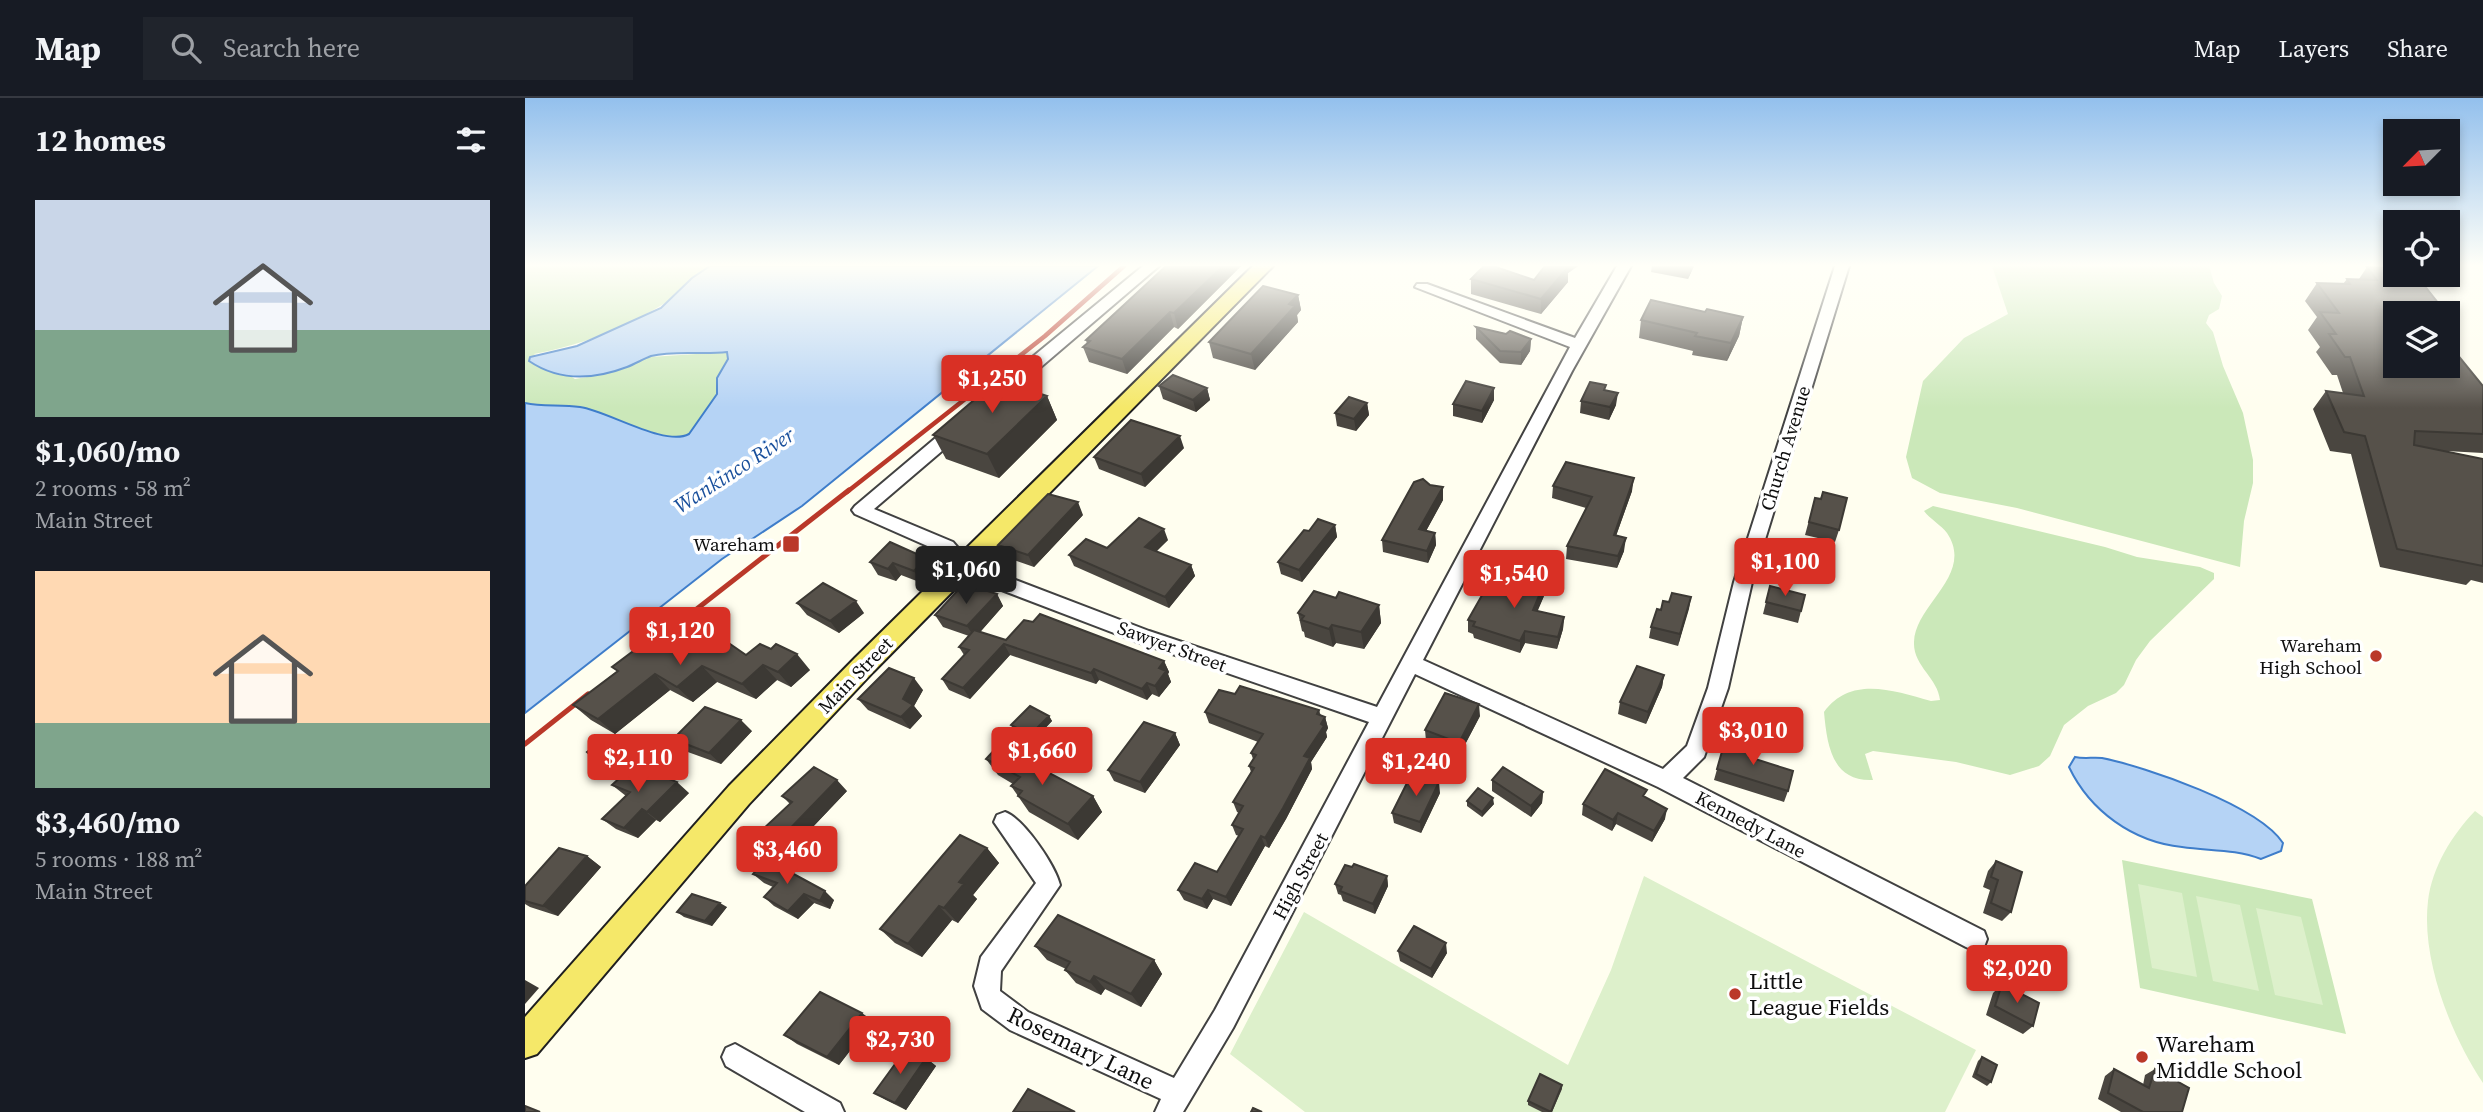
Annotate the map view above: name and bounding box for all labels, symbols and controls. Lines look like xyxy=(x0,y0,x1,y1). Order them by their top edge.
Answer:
search box xyxy=(143,17,633,80)
text: Map xyxy=(35,26,101,71)
icon: search xyxy=(167,29,205,67)
text: Search here xyxy=(223,30,360,66)
text: Map xyxy=(2194,32,2241,65)
text: Layers xyxy=(2279,32,2349,65)
text: Share xyxy=(2387,32,2448,65)
north arrow xyxy=(2383,119,2461,196)
map controls xyxy=(2383,119,2460,378)
text: 12 homes xyxy=(35,120,166,161)
icon: filters xyxy=(452,121,490,159)
button: locate xyxy=(2383,210,2460,287)
icon: home xyxy=(200,245,326,371)
button: layers xyxy=(2383,301,2460,378)
pin: $1,250 xyxy=(935,356,1049,415)
text: $1,250 xyxy=(957,362,1027,394)
street label: Church Avenue xyxy=(1754,382,1816,514)
water label: Wankinco River xyxy=(668,420,800,520)
text: $1,060/mo xyxy=(35,431,180,472)
text: 2 rooms · 58 m² xyxy=(35,472,191,504)
text: Main Street xyxy=(35,504,153,536)
place label: Wareham xyxy=(693,531,775,557)
marker: Wareham xyxy=(781,534,801,554)
pin: $1,100 xyxy=(1728,538,1842,598)
text: $1,100 xyxy=(1750,545,1820,577)
pin: $1,060 xyxy=(909,546,1023,606)
pin: $1,540 xyxy=(1457,550,1571,610)
text: $1,060 xyxy=(931,553,1001,585)
text: $1,540 xyxy=(1479,557,1549,589)
pin: $1,120 xyxy=(623,608,737,667)
text: $1,120 xyxy=(645,614,715,646)
street label: Sawyer Street xyxy=(1114,614,1231,678)
icon: home xyxy=(200,616,326,742)
street label: Main Street xyxy=(812,630,899,719)
place label: Wareham High School xyxy=(2259,632,2362,680)
marker: Wareham High School xyxy=(2368,648,2384,664)
pin: $3,010 xyxy=(1696,708,1810,767)
text: $3,010 xyxy=(1718,714,1788,746)
pin: $1,660 xyxy=(985,728,1099,787)
pin: $2,110 xyxy=(581,734,695,794)
text: $1,660 xyxy=(1007,734,1077,766)
pin: $1,240 xyxy=(1359,738,1473,798)
text: $2,110 xyxy=(603,741,673,773)
text: $1,240 xyxy=(1381,745,1451,777)
street label: Kennedy Lane xyxy=(1691,784,1811,864)
text: $3,460/mo xyxy=(35,802,180,843)
pin: $3,460 xyxy=(730,826,844,886)
street label: High Street xyxy=(1266,827,1334,924)
text: $3,460 xyxy=(752,833,822,865)
text: 5 rooms · 188 m² xyxy=(35,843,202,875)
text: Main Street xyxy=(35,875,153,907)
pin: $2,020 xyxy=(1960,946,2074,1005)
text: $2,020 xyxy=(1982,952,2052,984)
place label: Little League Fields xyxy=(1749,965,1889,1023)
marker: Little League Fields xyxy=(1727,986,1743,1002)
street label: Rosemary Lane xyxy=(1002,999,1160,1097)
pin: $2,730 xyxy=(843,1016,957,1076)
text: $2,730 xyxy=(865,1023,935,1055)
place label: Wareham Middle School xyxy=(2156,1028,2302,1086)
marker: Wareham Middle School xyxy=(2134,1049,2150,1065)

